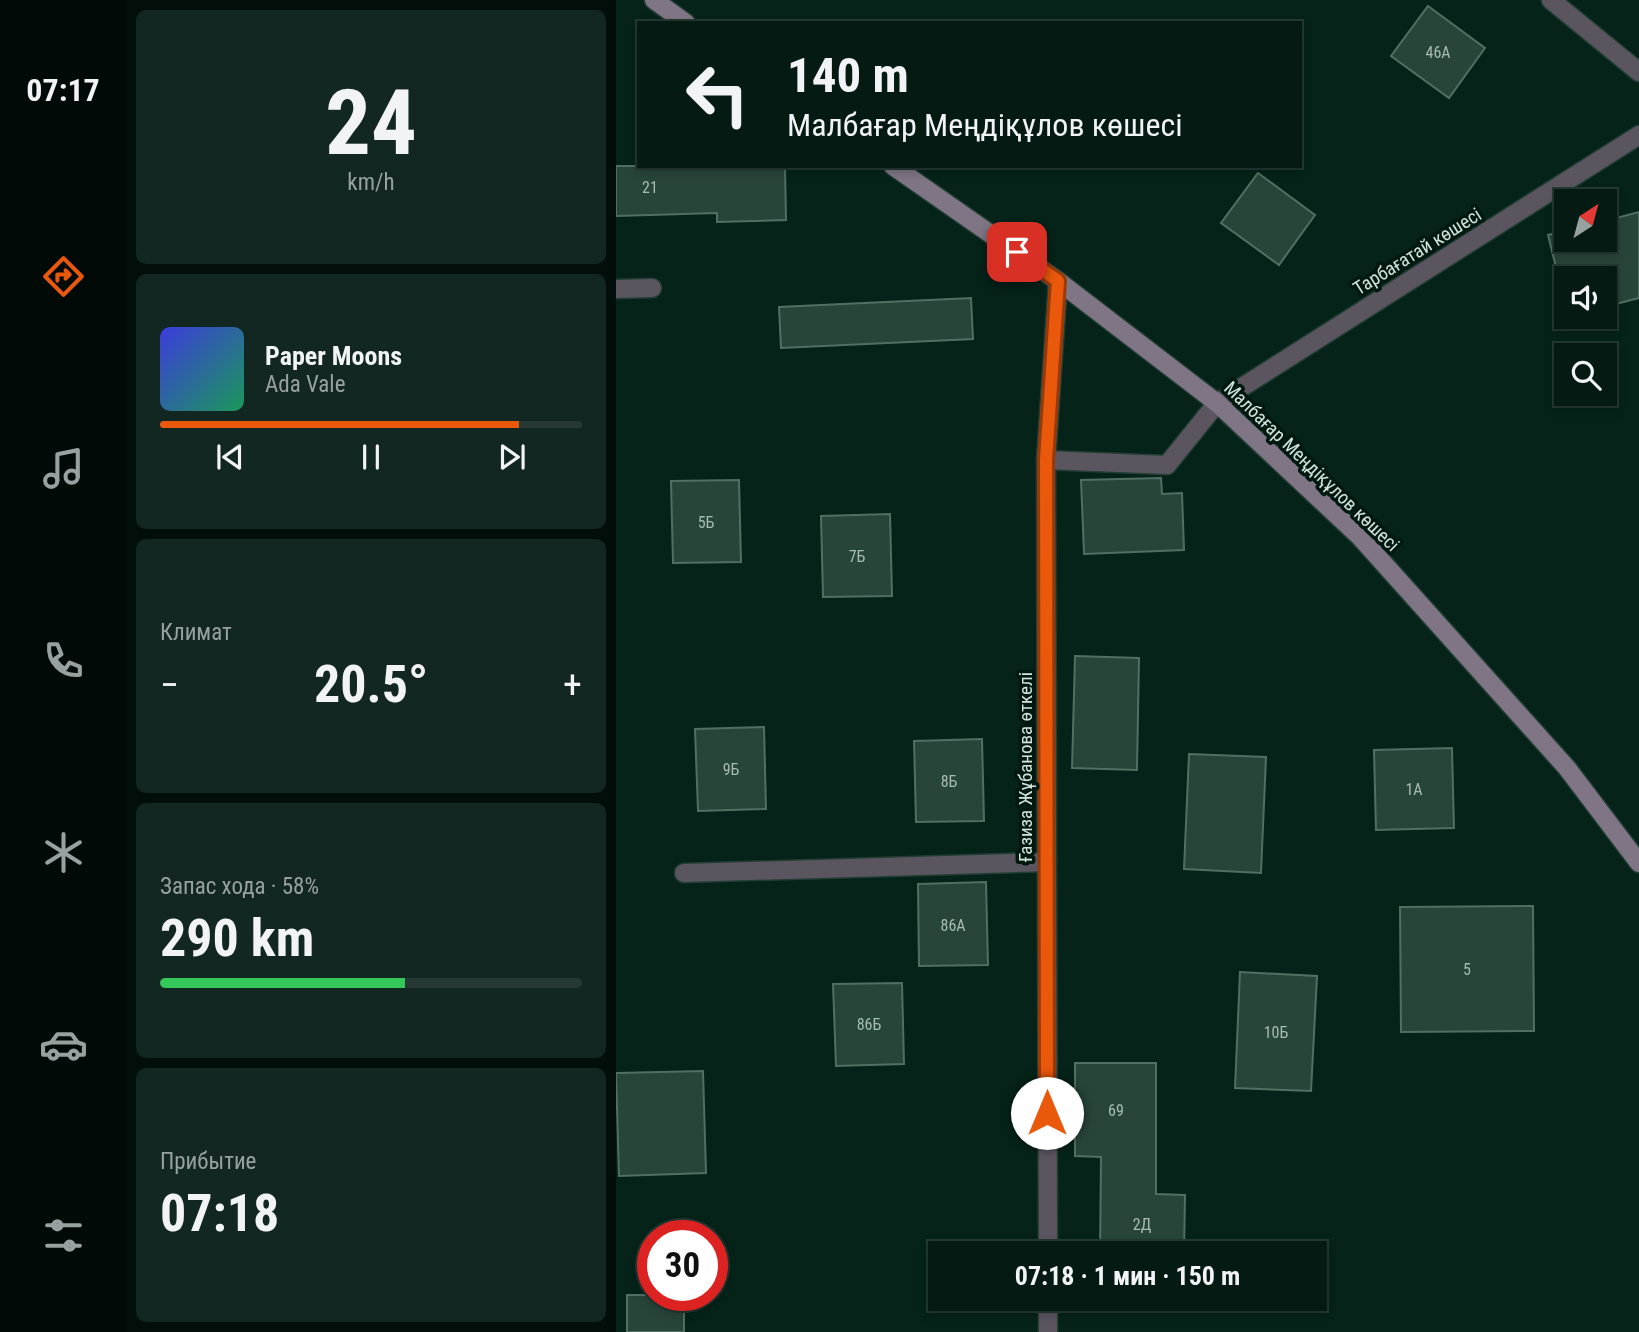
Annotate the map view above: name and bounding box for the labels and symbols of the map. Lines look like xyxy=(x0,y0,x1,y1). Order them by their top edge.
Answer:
house number: 46А xyxy=(1425,43,1451,62)
house number: 21 xyxy=(642,178,658,197)
north arrow xyxy=(1554,189,1617,252)
street label: Тарбағатай көшесi xyxy=(1349,203,1486,300)
pin xyxy=(987,222,1047,282)
street label: Малбағар Меңдіқұлов көшесі xyxy=(1219,377,1404,556)
house number: 5Б xyxy=(698,513,715,532)
house number: 7Б xyxy=(849,547,866,566)
street label: Ғазиза Жұбанова өткелі xyxy=(1014,672,1037,862)
house number: 9Б xyxy=(723,760,740,779)
house number: 8Б xyxy=(941,772,958,791)
house number: 1А xyxy=(1405,780,1423,799)
house number: 86А xyxy=(940,916,966,935)
house number: 5 xyxy=(1463,960,1471,979)
house number: 86Б xyxy=(857,1015,882,1034)
house number: 10Б xyxy=(1264,1023,1289,1042)
position arrow xyxy=(1010,1076,1084,1150)
house number: 69 xyxy=(1108,1101,1124,1120)
house number: 2Д xyxy=(1133,1215,1152,1234)
speed limit sign: 30 xyxy=(637,1220,728,1311)

